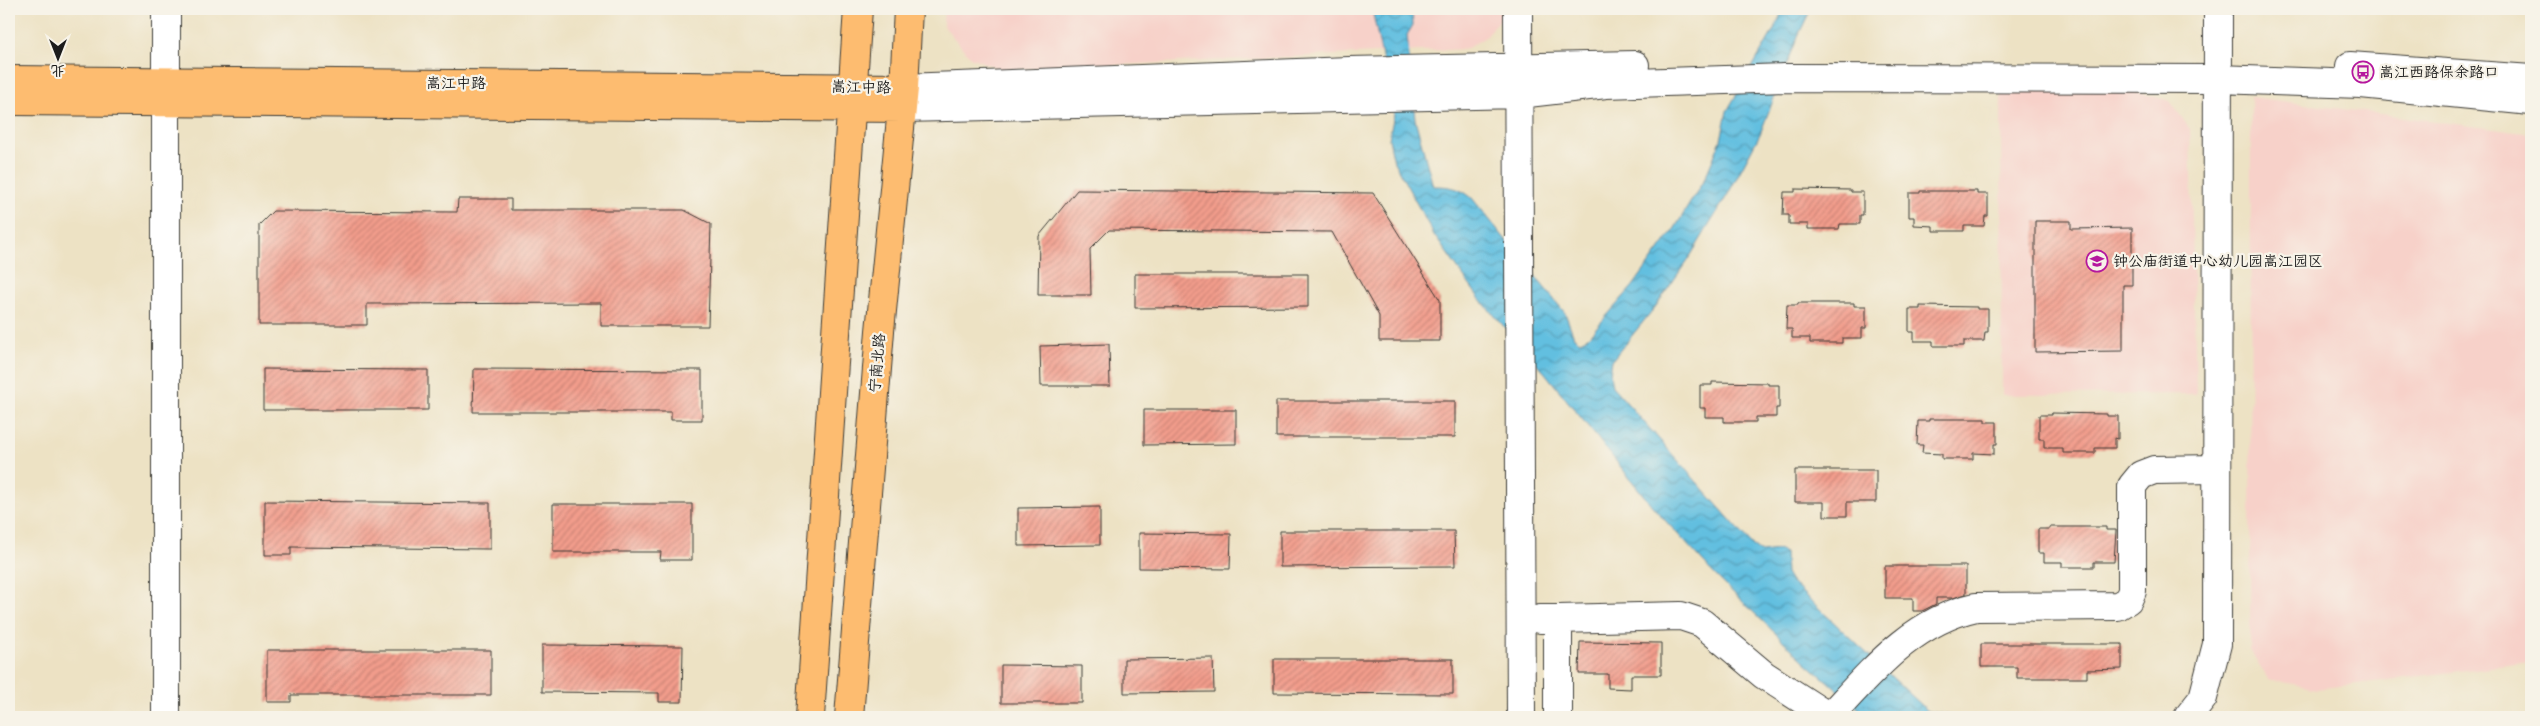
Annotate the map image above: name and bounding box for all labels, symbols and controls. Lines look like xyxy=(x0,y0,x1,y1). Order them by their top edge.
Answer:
north arrow xyxy=(32,32,82,82)
text: 北 xyxy=(51,60,65,80)
bus stop icon: 嵩江西路保余路口 xyxy=(2351,60,2375,84)
place label: 嵩江西路保余路口 xyxy=(2379,62,2499,83)
street label: 嵩江中路 xyxy=(426,73,486,94)
street label: 嵩江中路 xyxy=(831,76,891,99)
school or university icon: 钟公庙街道中心幼儿园嵩江园区 xyxy=(2085,249,2109,273)
place label: 钟公庙街道中心幼儿园嵩江园区 xyxy=(2113,251,2323,272)
street label: 宁南北路 xyxy=(864,332,891,394)

